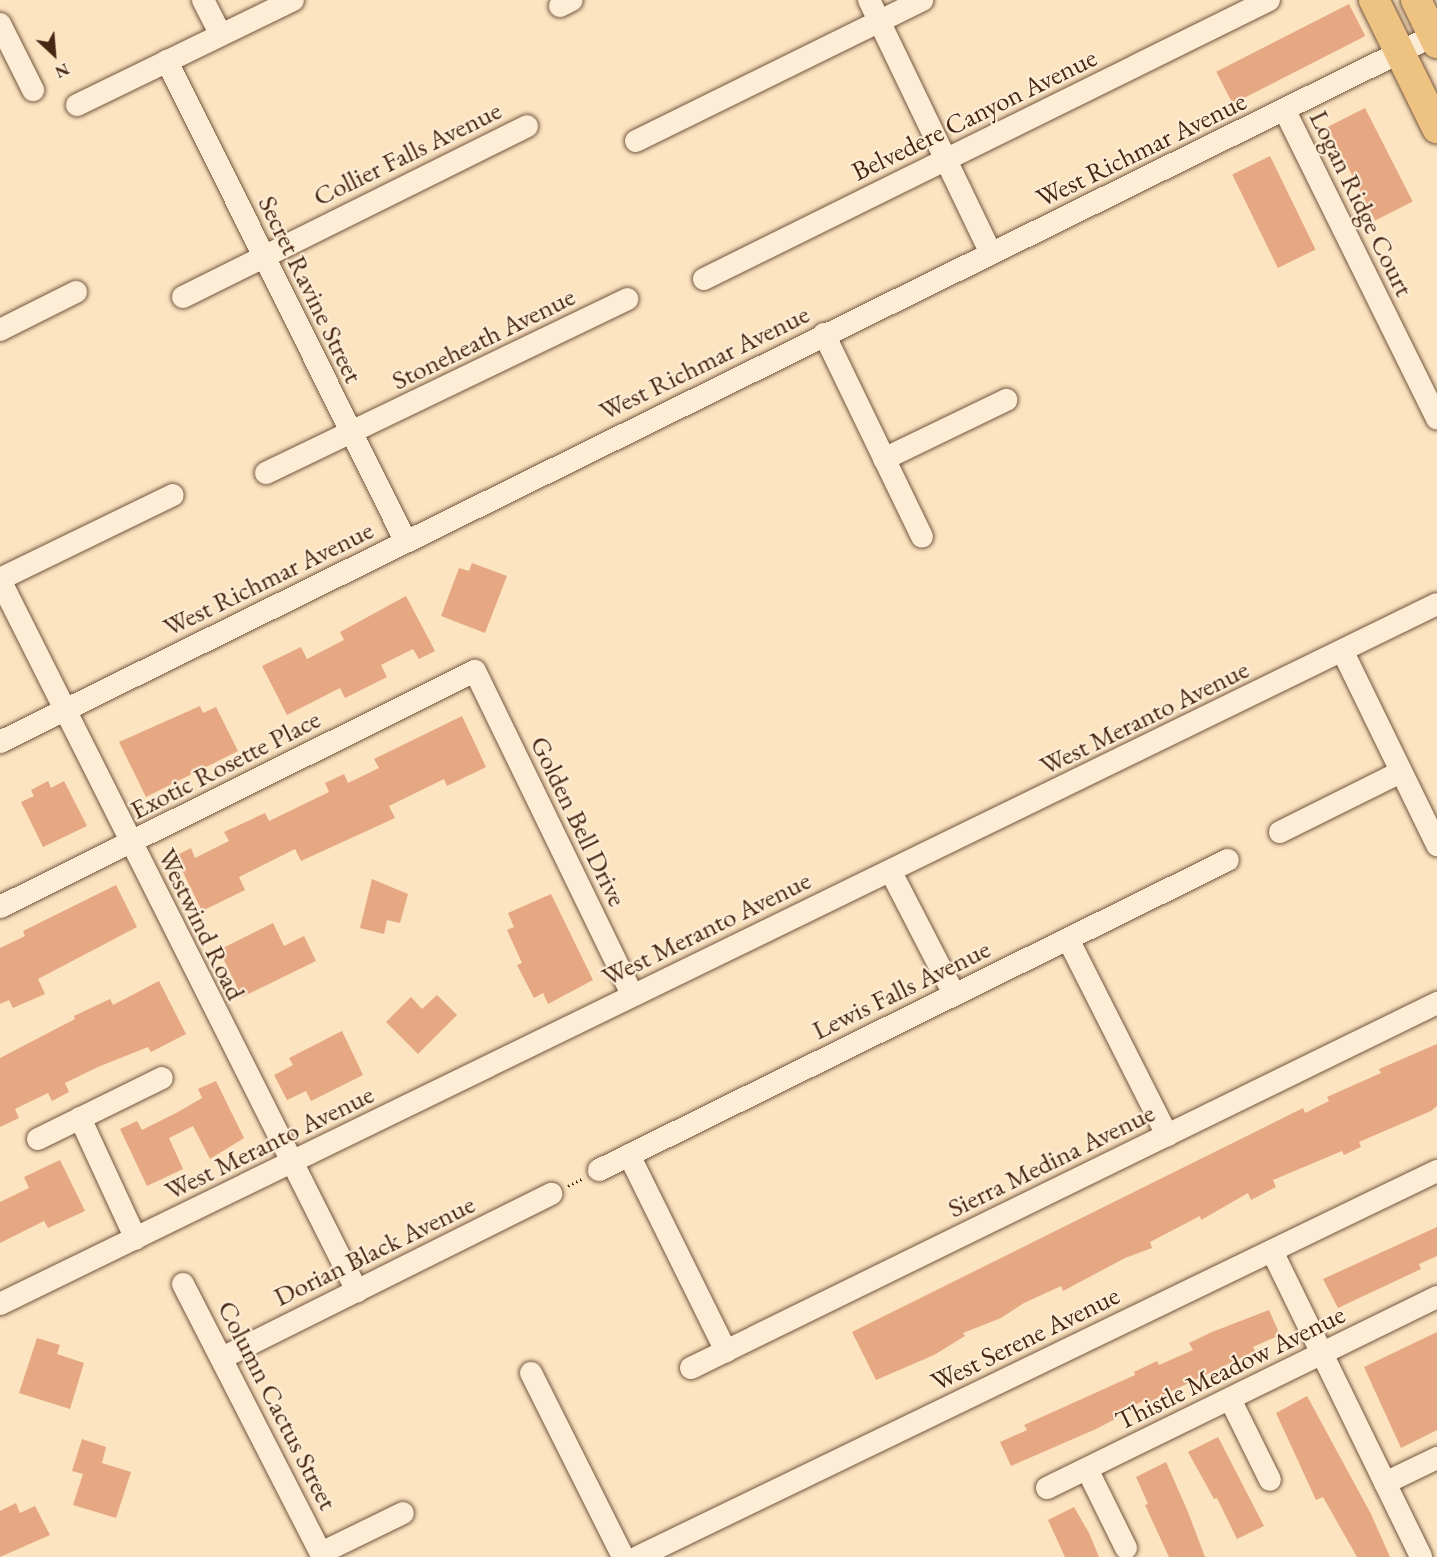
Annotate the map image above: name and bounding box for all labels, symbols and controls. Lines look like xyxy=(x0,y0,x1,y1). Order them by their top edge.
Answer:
north arrow xyxy=(24,24,84,84)
street label: Belvedere Canyon Avenue xyxy=(846,41,1102,187)
text: N xyxy=(52,58,73,83)
street label: West Richmar Avenue xyxy=(1031,84,1251,214)
street label: Collier Falls Avenue xyxy=(308,94,506,212)
street label: Logan Ridge Court xyxy=(1303,105,1421,301)
street label: Secret Ravine Street xyxy=(252,190,370,388)
street label: Stoneheath Avenue xyxy=(386,280,580,396)
street label: West Richmar Avenue xyxy=(594,297,814,427)
street label: West Richmar Avenue xyxy=(158,513,378,643)
street label: West Meranto Avenue xyxy=(1034,652,1254,782)
street label: Exotic Rosette Place xyxy=(125,702,325,826)
street label: Golden Bell Drive xyxy=(524,731,634,911)
street label: Westwind Road xyxy=(151,843,253,1005)
street label: West Meranto Avenue xyxy=(596,863,816,993)
street label: Lewis Falls Avenue xyxy=(807,932,995,1046)
street label: West Meranto Avenue xyxy=(159,1077,379,1207)
street label: Sierra Medina Avenue xyxy=(942,1096,1160,1224)
street label: Dorian Black Avenue xyxy=(268,1187,480,1313)
street label: West Serene Avenue xyxy=(926,1278,1124,1398)
street label: Column Cactus Street xyxy=(211,1295,345,1515)
street label: Thistle Meadow Avenue xyxy=(1110,1297,1350,1437)

